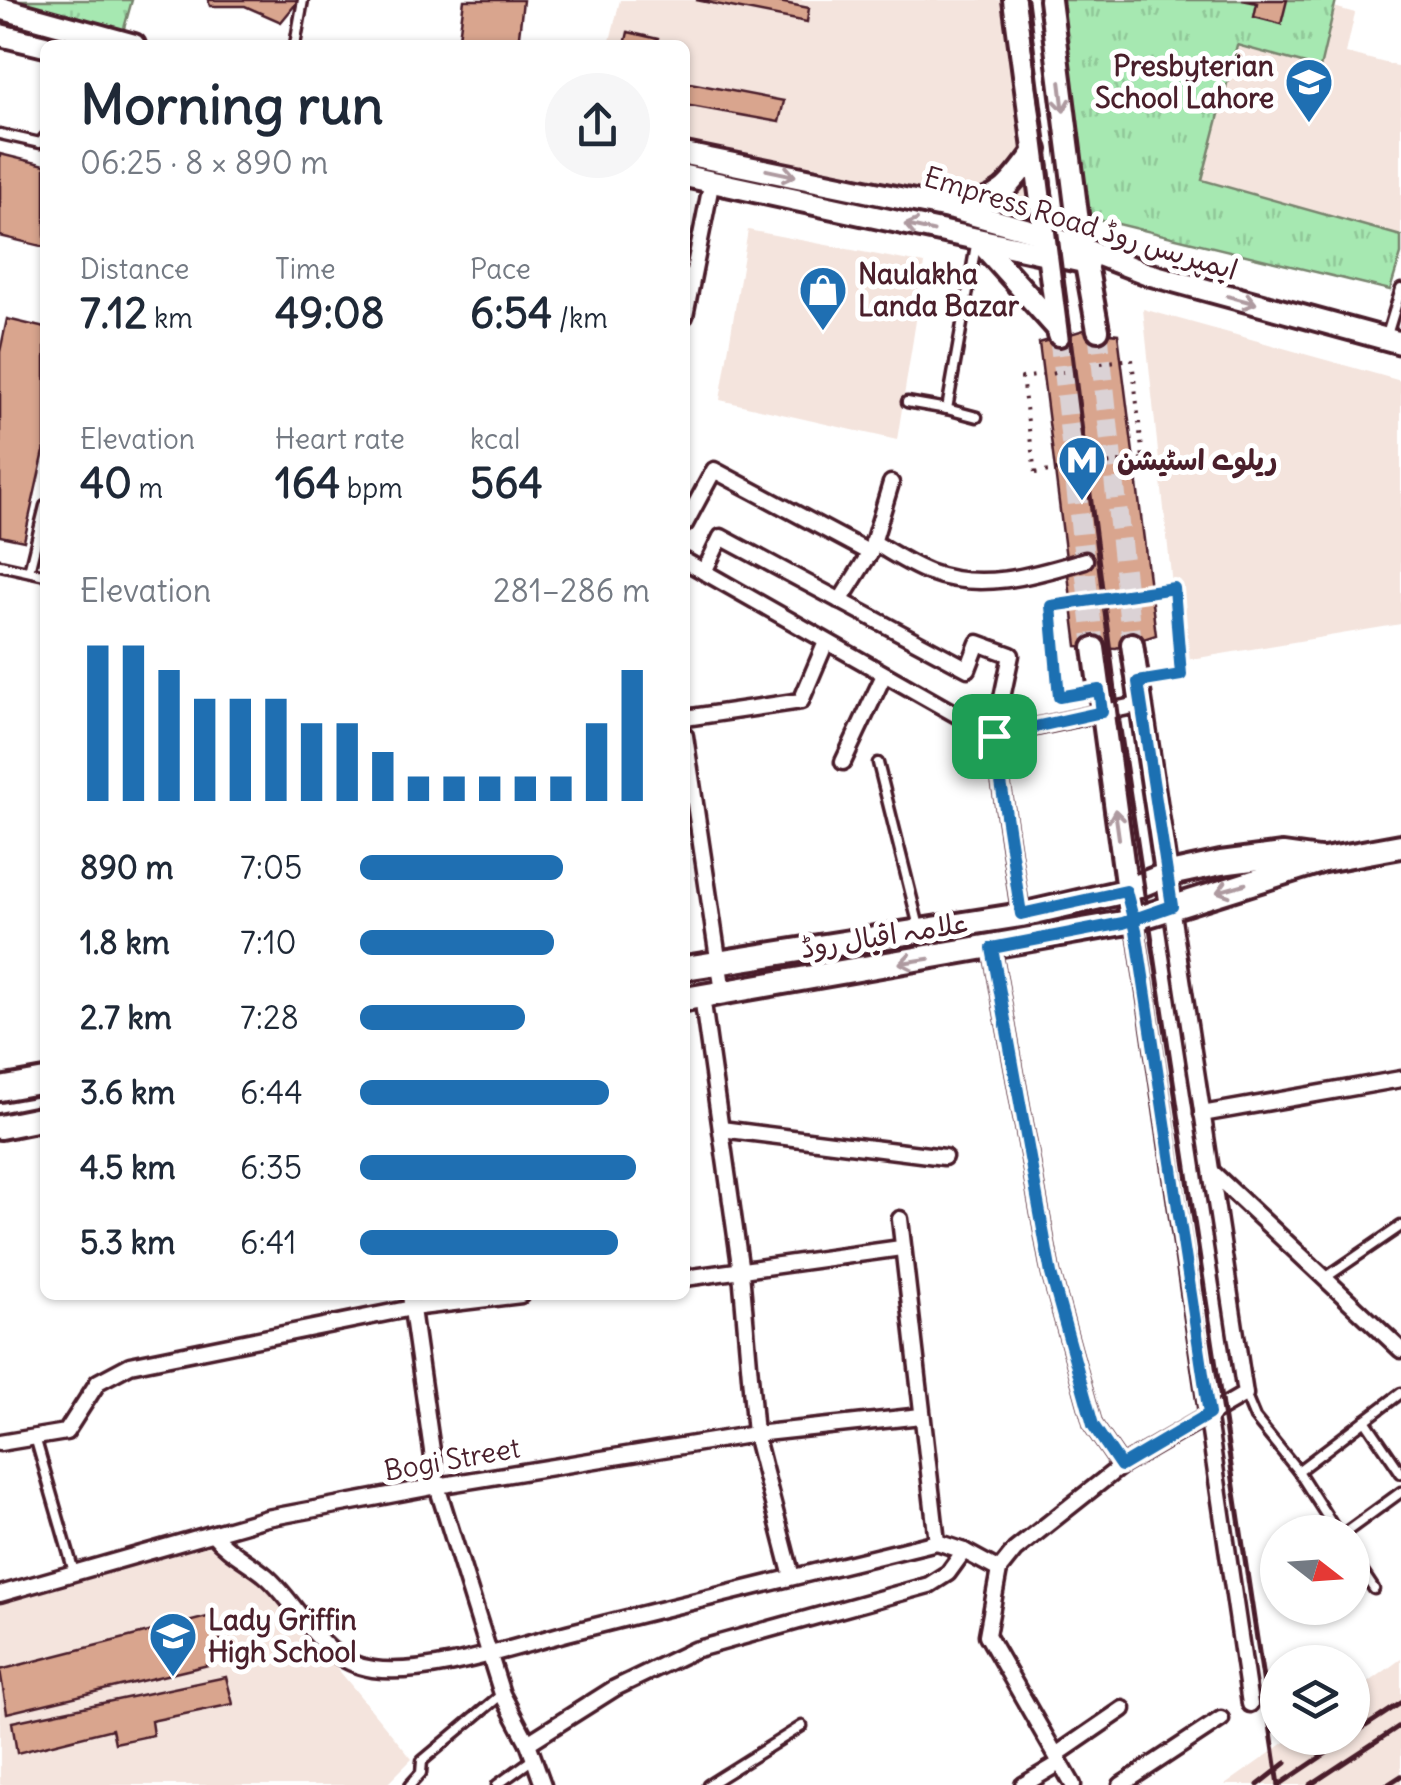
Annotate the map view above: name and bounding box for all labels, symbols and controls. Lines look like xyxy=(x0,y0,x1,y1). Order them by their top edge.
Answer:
place label: Presbyterian School Lahore xyxy=(1095,48,1274,116)
school or university icon: Presbyterian School Lahore xyxy=(1283,56,1335,124)
text: Morning run xyxy=(80,70,384,139)
button: share xyxy=(545,73,650,178)
one-way arrow xyxy=(1053,80,1072,112)
text: 06:25 · 8 × 890 m xyxy=(80,142,328,183)
street label: Empress Road ایمپریس روڈ xyxy=(920,158,1242,289)
one-way arrow xyxy=(764,165,796,184)
one-way arrow xyxy=(904,217,936,236)
text: Distance xyxy=(80,251,189,287)
text: Time xyxy=(275,251,336,287)
text: Pace xyxy=(470,251,531,287)
place label: Naulakha Landa Bazar xyxy=(858,256,1020,324)
shop icon: Naulakha Landa Bazar xyxy=(797,264,849,332)
text: 7.12 xyxy=(80,287,147,339)
text: 49:08 xyxy=(275,287,385,339)
text: 6:54 xyxy=(470,287,552,339)
one-way arrow xyxy=(1226,291,1257,310)
text: km xyxy=(147,300,193,336)
text: /km xyxy=(552,300,608,336)
text: Elevation xyxy=(80,421,195,457)
text: Heart rate xyxy=(275,421,405,457)
text: kcal xyxy=(470,421,520,457)
metro station icon: ریلوے اسٹیشن xyxy=(1056,434,1108,502)
place label: ریلوے اسٹیشن xyxy=(1117,442,1277,479)
text: 40 xyxy=(80,457,132,509)
text: 164 xyxy=(275,457,340,509)
text: 564 xyxy=(470,457,543,509)
text: m xyxy=(132,470,163,506)
text: bpm xyxy=(340,470,403,506)
text: Elevation xyxy=(80,570,211,611)
text: 281–286 m xyxy=(493,570,650,611)
pin xyxy=(952,694,1037,779)
icon: arrive xyxy=(967,709,1022,764)
one-way arrow xyxy=(1107,808,1125,841)
text: 890 m xyxy=(80,847,174,888)
text: 7:05 xyxy=(240,847,302,888)
one-way arrow xyxy=(1215,880,1247,898)
street label: علامہ اقبال روڈ xyxy=(798,904,972,966)
text: 1.8 km xyxy=(80,922,170,963)
text: 7:10 xyxy=(240,922,297,963)
one-way arrow xyxy=(899,952,931,970)
text: 2.7 km xyxy=(80,997,172,1038)
text: 7:28 xyxy=(240,997,299,1038)
text: 3.6 km xyxy=(80,1072,175,1113)
text: 6:44 xyxy=(240,1072,303,1113)
text: 4.5 km xyxy=(80,1147,176,1188)
text: 6:35 xyxy=(240,1147,302,1188)
text: 5.3 km xyxy=(80,1222,175,1263)
text: 6:41 xyxy=(240,1222,297,1263)
street label: Bogi Street xyxy=(381,1429,523,1489)
north arrow xyxy=(1260,1515,1370,1625)
map controls xyxy=(1260,1515,1370,1755)
place label: Lady Griffin High School xyxy=(208,1602,357,1670)
school or university icon: Lady Griffin High School xyxy=(147,1610,199,1678)
button: layers xyxy=(1260,1645,1370,1755)

